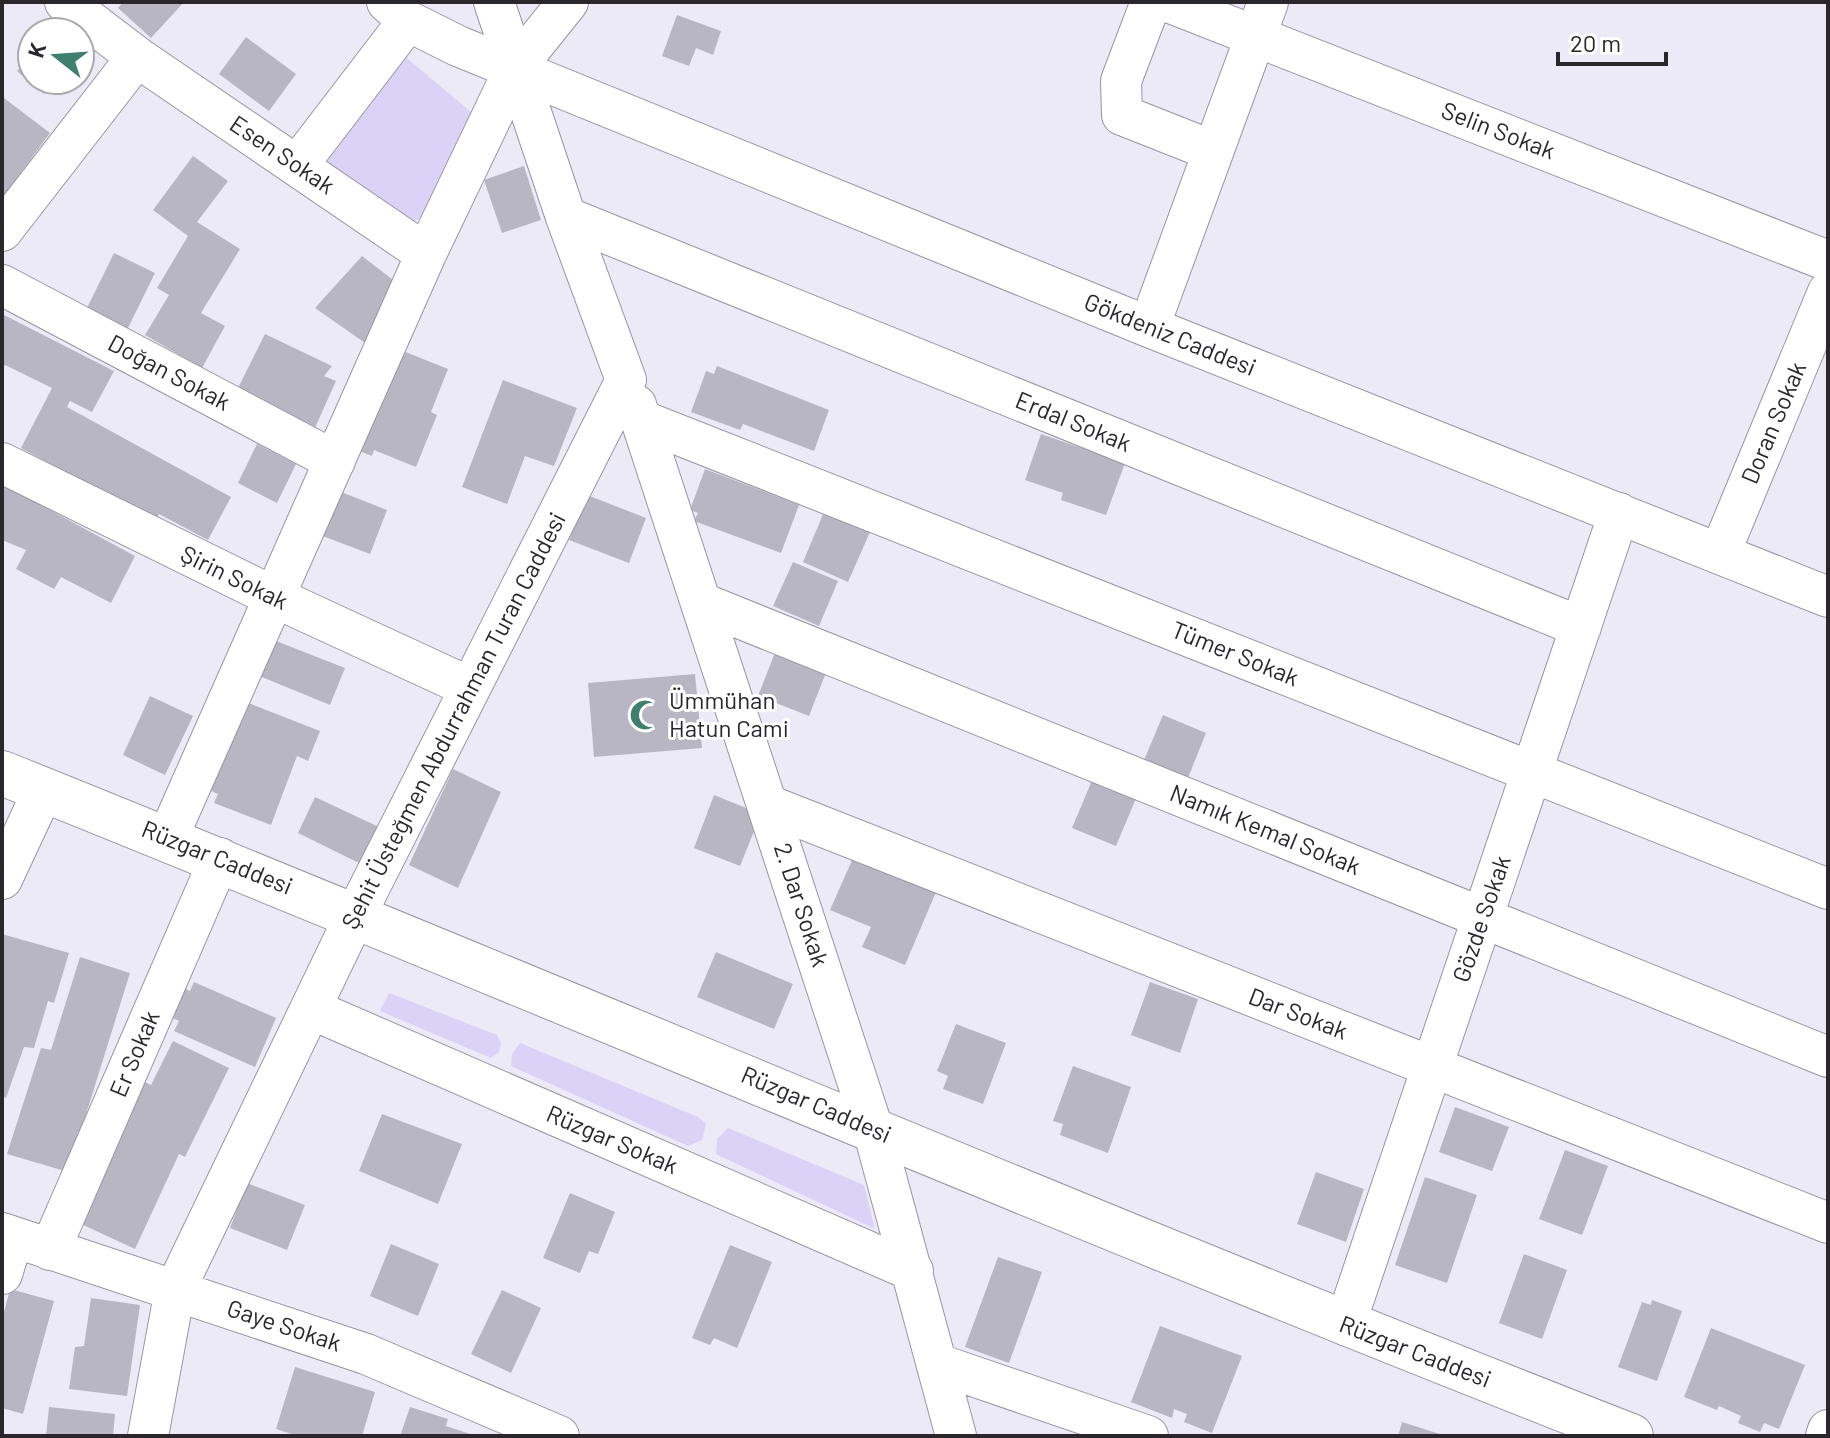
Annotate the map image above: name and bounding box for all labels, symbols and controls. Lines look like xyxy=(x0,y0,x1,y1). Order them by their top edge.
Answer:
north arrow xyxy=(16,16,96,96)
scale bar xyxy=(1558,16,1666,66)
text: 20 m xyxy=(1570,28,1621,57)
text: K xyxy=(21,39,50,60)
street label: Selin Sokak xyxy=(1438,95,1559,165)
street label: Esen Sokak xyxy=(225,108,341,199)
street label: Gökdeniz Caddesi xyxy=(1080,286,1261,381)
street label: Doğan Sokak xyxy=(104,327,236,416)
street label: Doran Sokak xyxy=(1734,357,1811,488)
street label: Erdal Sokak xyxy=(1012,384,1136,457)
street label: Şehit Üsteğmen Abdurrahman Turan Caddesi xyxy=(334,507,571,934)
street label: Şirin Sokak xyxy=(176,538,293,615)
street label: Tümer Sokak xyxy=(1168,614,1303,691)
place label: Ümmühan Hatun Cami xyxy=(669,685,789,742)
mosque icon: Ümmühan Hatun Cami xyxy=(628,698,662,732)
street label: Namık Kemal Sokak xyxy=(1166,777,1365,880)
street label: Rüzgar Caddesi xyxy=(138,813,297,900)
street label: 2. Dar Sokak xyxy=(769,839,836,970)
street label: Gözde Sokak xyxy=(1445,851,1516,986)
street label: Dar Sokak xyxy=(1245,980,1352,1045)
street label: Er Sokak xyxy=(102,1006,165,1101)
street label: Rüzgar Caddesi xyxy=(737,1059,896,1148)
street label: Rüzgar Sokak xyxy=(542,1098,683,1179)
street label: Gaye Sokak xyxy=(224,1293,345,1357)
street label: Rüzgar Caddesi xyxy=(1336,1308,1495,1393)

